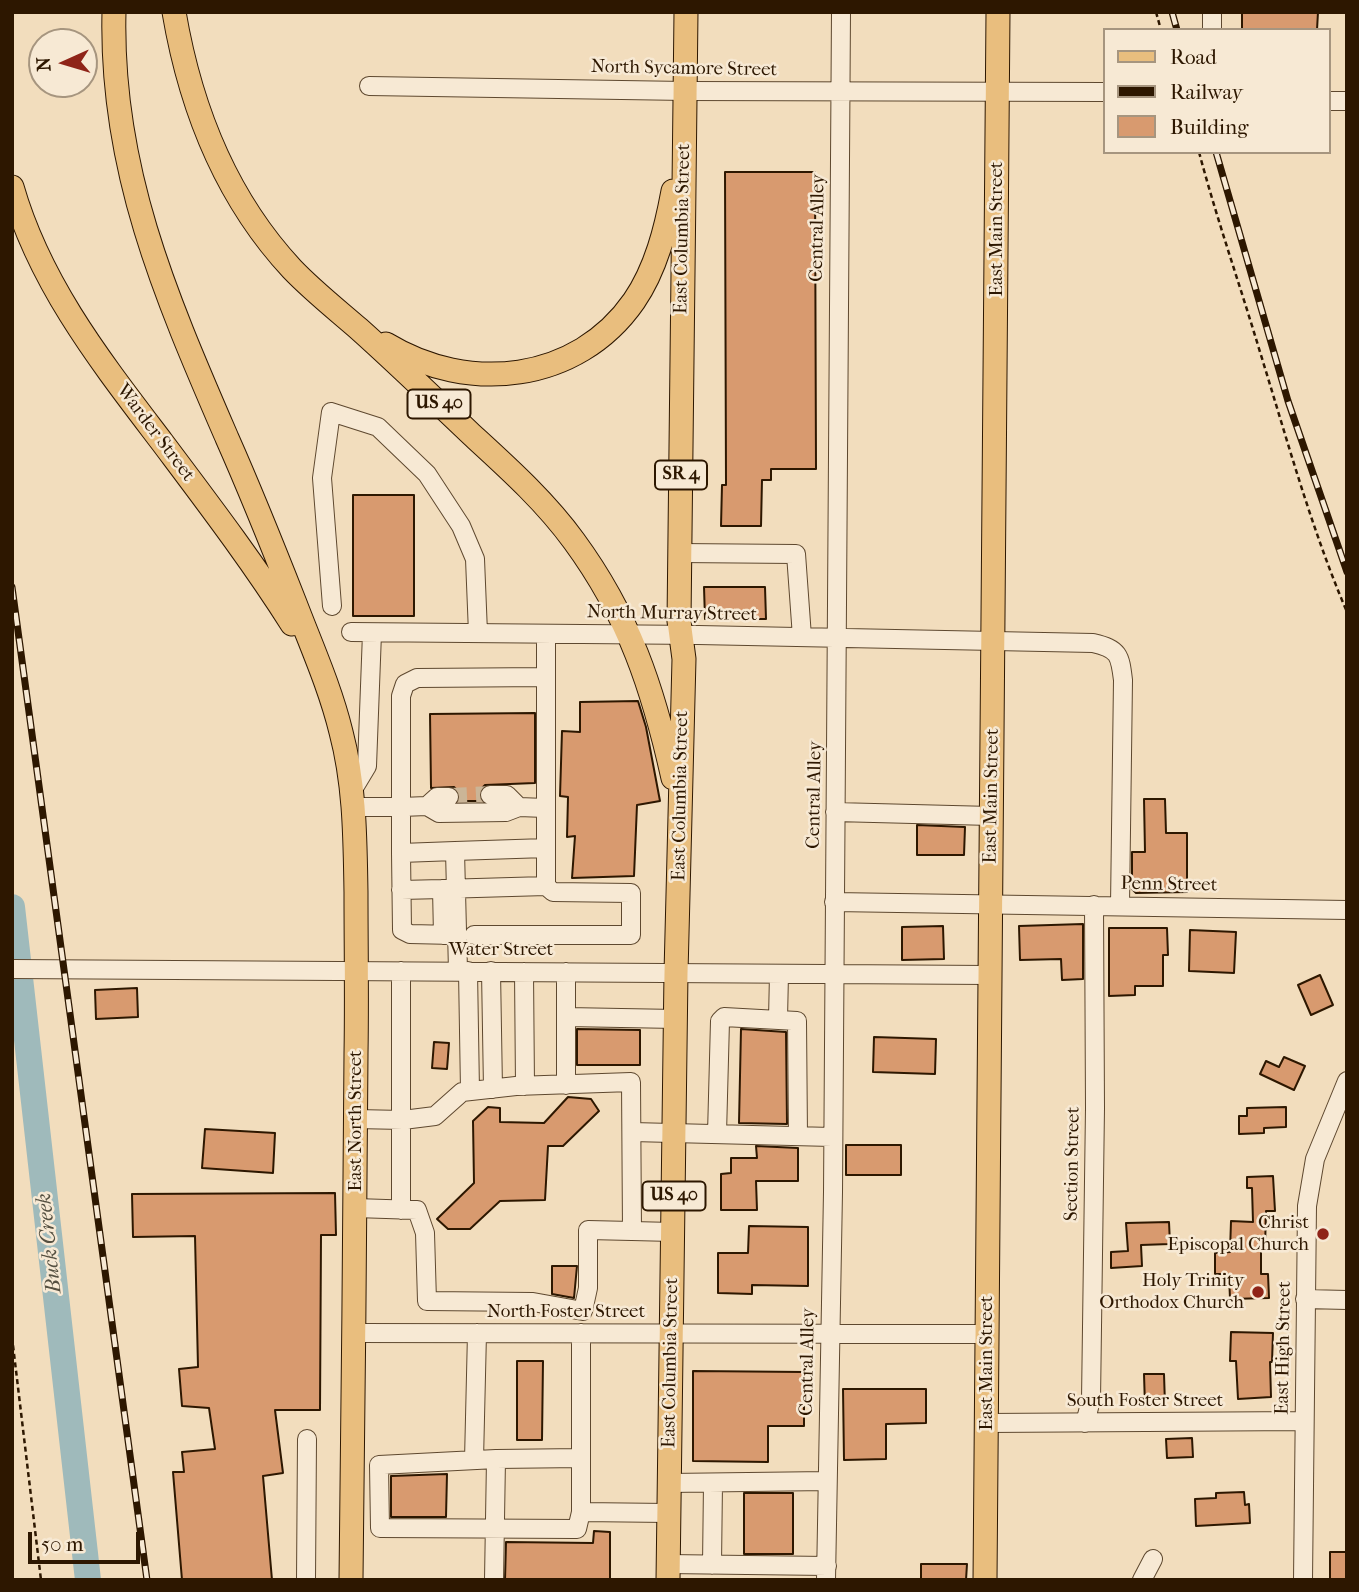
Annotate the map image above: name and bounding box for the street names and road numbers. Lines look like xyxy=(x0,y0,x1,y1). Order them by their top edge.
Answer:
street label: North Sycamore Street xyxy=(591,56,777,82)
street label: East Columbia Street xyxy=(670,144,696,314)
street label: East Main Street xyxy=(986,161,1008,297)
street label: Central Alley xyxy=(806,174,830,282)
street label: Warder Street xyxy=(111,380,199,486)
road number: US 40 xyxy=(408,390,471,418)
road number: SR 4 xyxy=(655,461,707,490)
street label: North Murray Street xyxy=(587,601,757,627)
street label: East Columbia Street xyxy=(668,711,694,881)
street label: East Main Street xyxy=(979,728,1005,864)
street label: Central Alley xyxy=(803,741,827,849)
street label: Penn Street xyxy=(1120,873,1218,897)
street label: Water Street xyxy=(449,939,553,961)
street label: East North Street xyxy=(345,1050,367,1192)
street label: Section Street xyxy=(1061,1107,1085,1221)
road number: US 40 xyxy=(642,1182,706,1210)
street label: East Columbia Street xyxy=(658,1278,684,1448)
street label: East High Street xyxy=(1271,1281,1297,1415)
street label: East Main Street xyxy=(976,1295,998,1431)
street label: North Foster Street xyxy=(487,1301,645,1323)
street label: Central Alley xyxy=(796,1308,820,1416)
street label: South Foster Street xyxy=(1067,1390,1223,1412)

